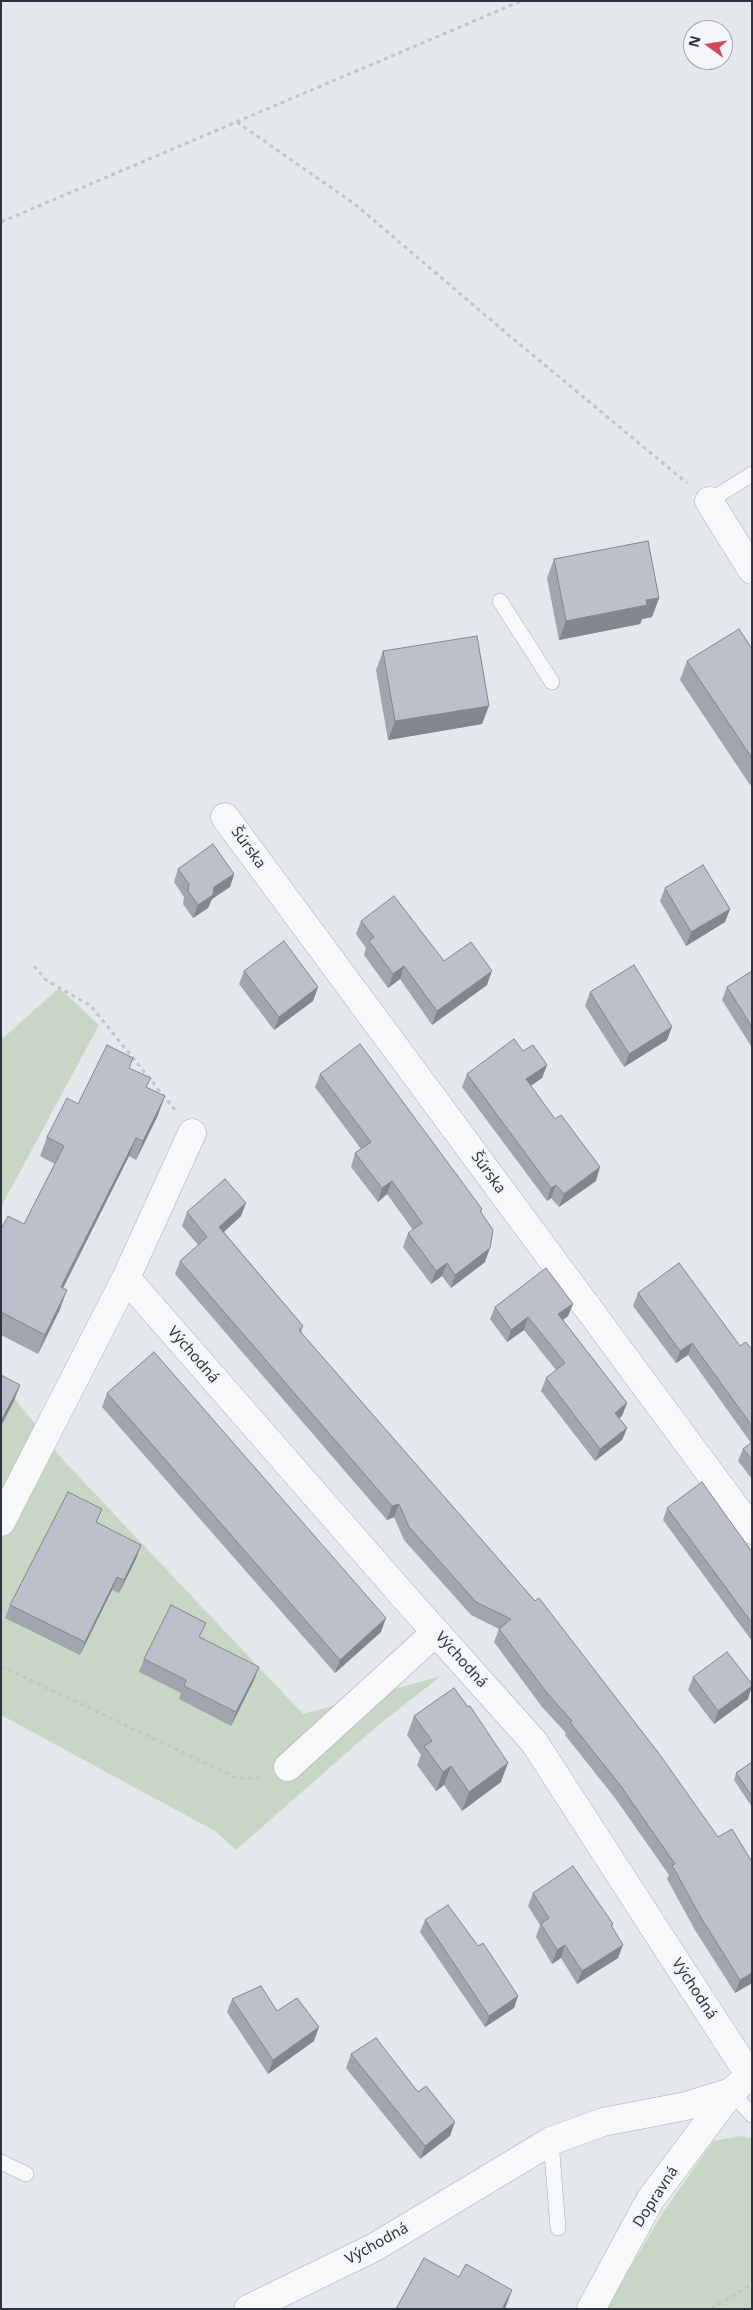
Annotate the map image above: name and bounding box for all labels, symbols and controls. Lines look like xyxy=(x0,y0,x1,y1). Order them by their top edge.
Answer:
north arrow xyxy=(683,20,733,70)
text: N xyxy=(683,34,705,49)
street label: Šúrska xyxy=(227,824,269,872)
street label: Šúrska xyxy=(467,1149,509,1197)
street label: Východná xyxy=(164,1323,222,1387)
street label: Východná xyxy=(431,1628,491,1692)
street label: Východná xyxy=(668,1955,720,2023)
street label: Dopravná xyxy=(630,2163,682,2231)
street label: Východná xyxy=(342,2219,412,2269)

